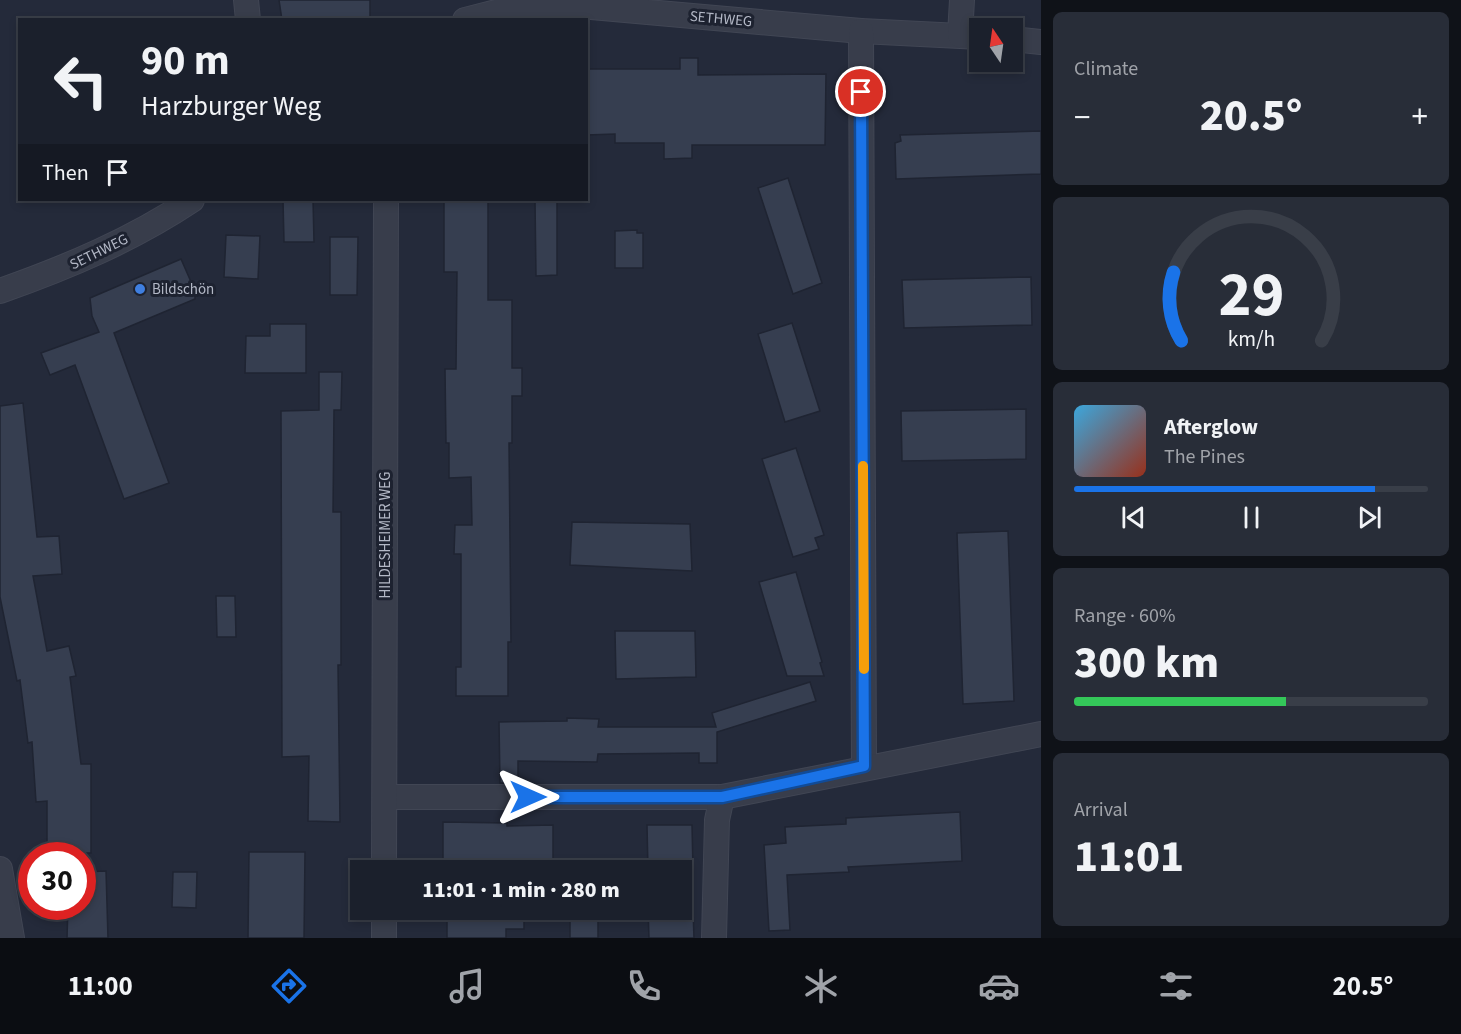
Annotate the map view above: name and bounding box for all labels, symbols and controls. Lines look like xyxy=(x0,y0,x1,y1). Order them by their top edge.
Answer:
street label: SETHWEG xyxy=(689,6,753,32)
north arrow xyxy=(969,18,1023,72)
map controls xyxy=(969,18,1023,72)
text: 90 m xyxy=(141,31,230,91)
icon: left xyxy=(42,42,120,120)
text: Climate xyxy=(1074,55,1138,83)
pin xyxy=(835,66,886,117)
icon: arrive xyxy=(844,75,877,108)
text: 20.5° xyxy=(1200,84,1302,148)
text: Harzburger Weg xyxy=(141,87,321,126)
text: − xyxy=(1074,94,1090,141)
text: + xyxy=(1412,94,1428,141)
icon: arrive xyxy=(101,156,134,189)
text: Then xyxy=(42,157,89,189)
street label: SETHWEG xyxy=(66,229,132,275)
text: 29 xyxy=(1218,251,1284,340)
place label: Bildschön xyxy=(152,279,214,300)
marker: Bildschön xyxy=(133,282,147,296)
text: km/h xyxy=(1227,324,1275,355)
text: Afterglow xyxy=(1164,411,1258,443)
text: The Pines xyxy=(1164,443,1245,471)
street label: HILDESHEIMER WEG xyxy=(375,471,396,599)
icon: previous xyxy=(1117,501,1150,534)
icon: pause xyxy=(1235,501,1268,534)
icon: next xyxy=(1353,501,1386,534)
text: Range · 60% xyxy=(1074,602,1175,630)
text: 300 km xyxy=(1074,631,1219,695)
position arrow xyxy=(496,765,560,829)
text: Arrival xyxy=(1074,796,1128,824)
text: 11:01 xyxy=(1074,825,1184,889)
speed limit sign: 30 xyxy=(18,842,96,920)
text: 11:01 · 1 min · 280 m xyxy=(422,874,620,906)
icon: directions xyxy=(268,965,310,1007)
icon: music xyxy=(446,965,488,1007)
icon: phone xyxy=(623,965,665,1007)
icon: climate xyxy=(800,965,842,1007)
icon: car xyxy=(978,965,1020,1007)
icon: filters xyxy=(1155,965,1197,1007)
text: 11:00 xyxy=(68,967,133,1006)
text: 20.5° xyxy=(1333,967,1393,1006)

